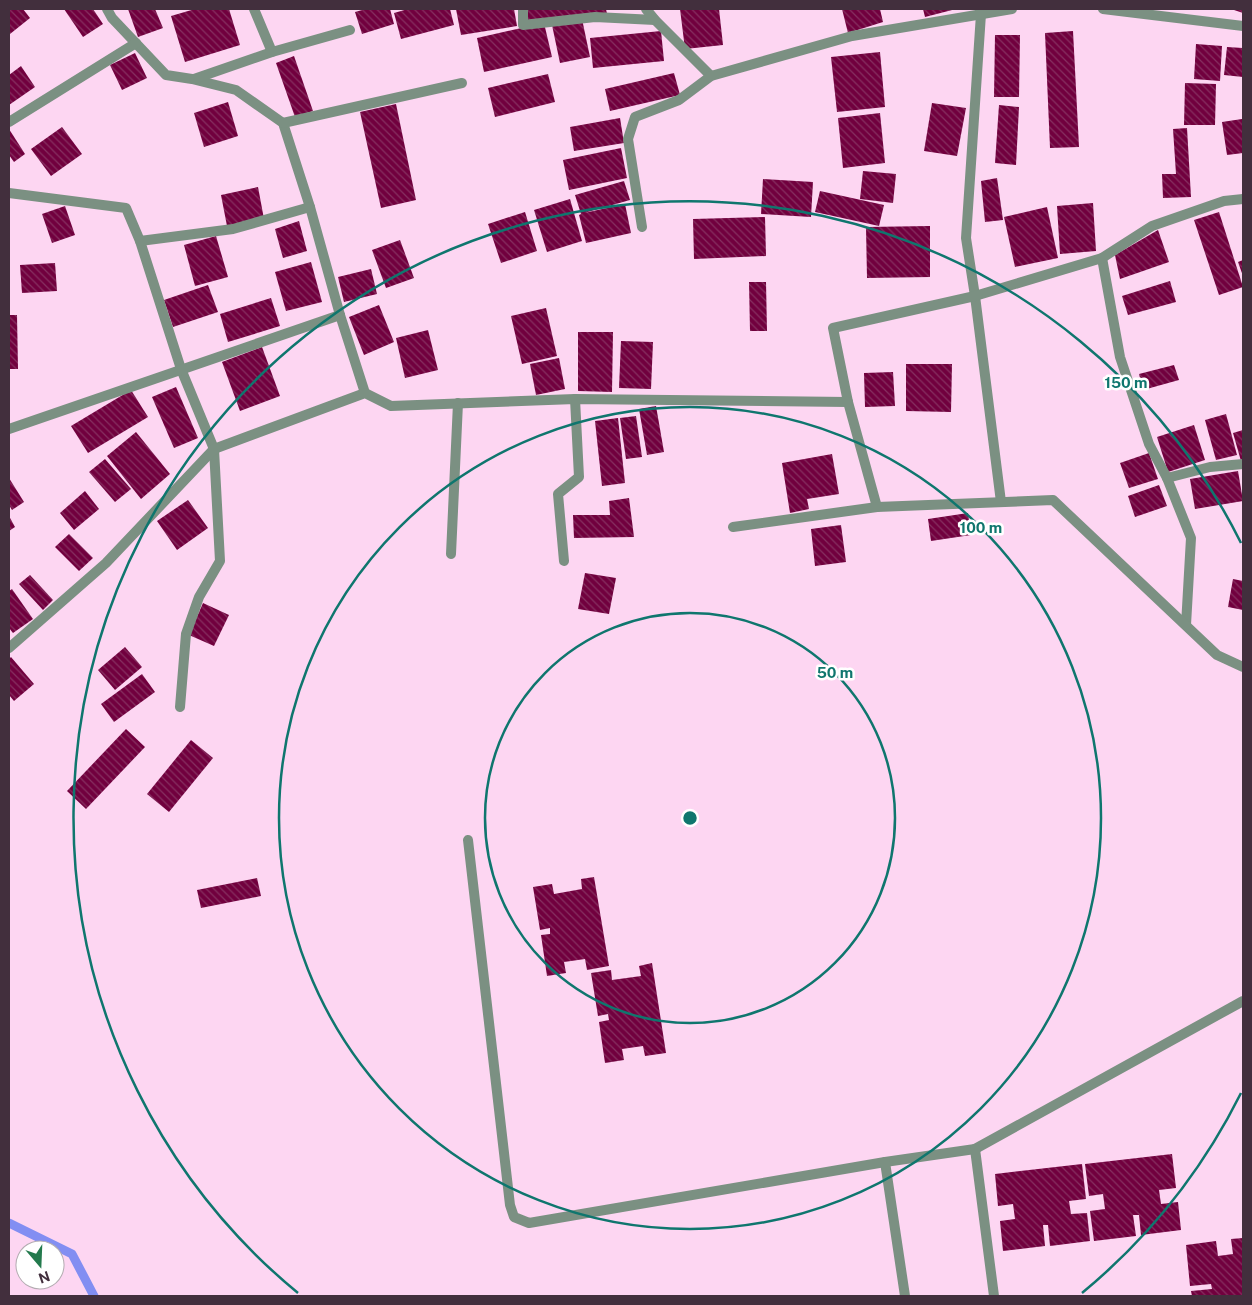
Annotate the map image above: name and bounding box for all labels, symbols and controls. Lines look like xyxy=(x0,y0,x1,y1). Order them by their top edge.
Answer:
text: 150 m xyxy=(1104,374,1148,391)
text: 100 m xyxy=(960,519,1002,536)
text: 50 m xyxy=(817,664,853,681)
centre of rings xyxy=(681,809,699,827)
north arrow xyxy=(15,1240,65,1290)
text: N xyxy=(36,1268,52,1287)

